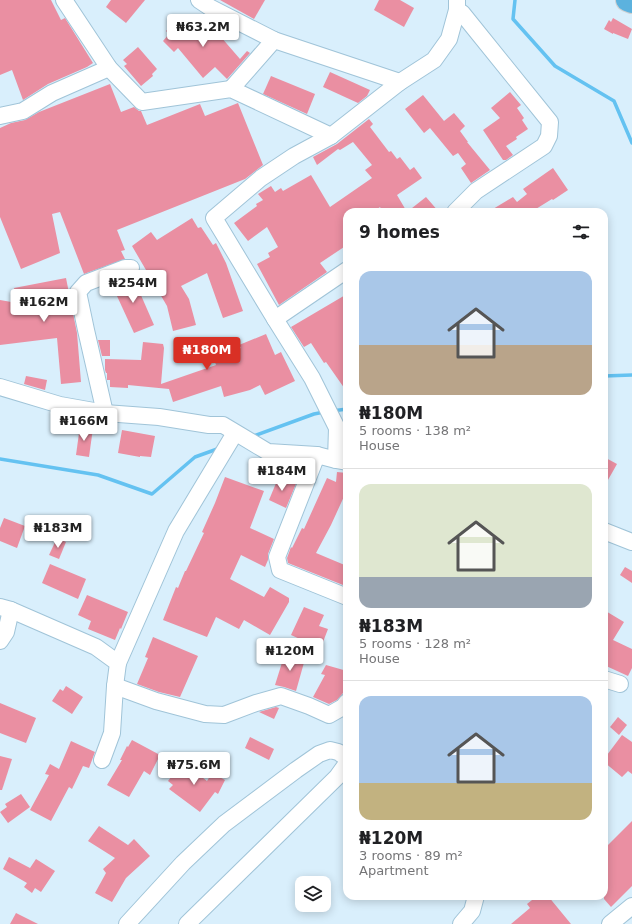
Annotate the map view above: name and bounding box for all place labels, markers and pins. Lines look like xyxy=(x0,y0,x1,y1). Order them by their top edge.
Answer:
pin: ₦63.2M xyxy=(170,14,236,48)
pin: ₦254M xyxy=(105,270,161,304)
pin: ₦162M xyxy=(16,289,72,323)
pin: ₦180M xyxy=(179,337,235,371)
pin: ₦166M xyxy=(56,408,112,442)
pin: ₦184M xyxy=(254,458,310,492)
pin: ₦183M xyxy=(30,515,86,549)
pin: ₦120M xyxy=(262,638,318,672)
pin: ₦75.6M xyxy=(161,752,227,786)

